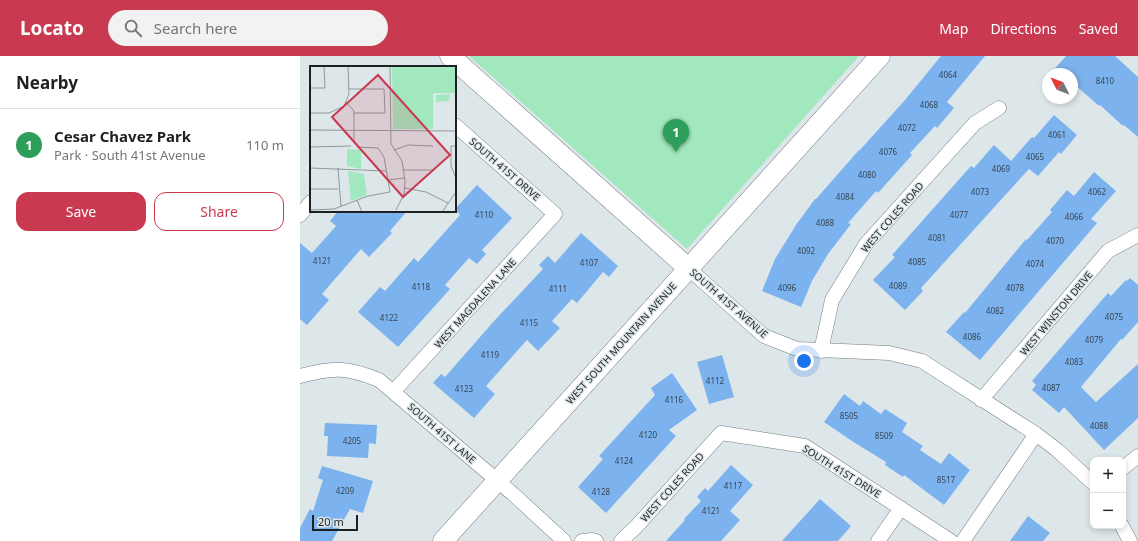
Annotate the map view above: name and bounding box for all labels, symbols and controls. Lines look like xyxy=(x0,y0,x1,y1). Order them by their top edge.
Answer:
search box xyxy=(108,10,388,46)
text: Locato xyxy=(20,15,84,41)
icon: search xyxy=(122,17,144,39)
text: Search here xyxy=(154,18,237,38)
text: Map xyxy=(939,19,968,38)
text: Directions xyxy=(990,19,1057,38)
text: Saved xyxy=(1079,19,1118,38)
inset map xyxy=(310,66,456,212)
north arrow xyxy=(1042,68,1078,104)
house number: 4064 xyxy=(939,69,958,80)
text: Nearby xyxy=(16,71,78,94)
house number: 8410 xyxy=(1096,75,1115,86)
house number: 4068 xyxy=(920,99,939,110)
pin: 1 xyxy=(663,119,689,152)
house number: 4072 xyxy=(898,122,917,133)
text: Cesar Chavez Park xyxy=(54,126,191,146)
house number: 4061 xyxy=(1048,129,1066,140)
street label: SOUTH 41ST DRIVE xyxy=(467,134,543,204)
text: 1 xyxy=(25,136,33,154)
text: 110 m xyxy=(246,136,284,154)
text: Park · South 41st Avenue xyxy=(54,146,206,164)
house number: 4076 xyxy=(879,146,898,157)
house number: 4065 xyxy=(1026,151,1045,162)
house number: 4069 xyxy=(992,163,1011,174)
house number: 4080 xyxy=(858,169,877,180)
street label: WEST COLES ROAD xyxy=(858,179,926,255)
house number: 4073 xyxy=(971,186,990,197)
house number: 4062 xyxy=(1088,186,1107,197)
house number: 4084 xyxy=(836,191,855,202)
button: Save xyxy=(16,192,146,231)
button: Share xyxy=(154,192,284,231)
house number: 4110 xyxy=(475,209,494,220)
house number: 4077 xyxy=(950,209,969,220)
house number: 4066 xyxy=(1065,211,1084,222)
house number: 4088 xyxy=(816,217,835,228)
house number: 4081 xyxy=(928,232,946,243)
house number: 4070 xyxy=(1046,235,1065,246)
house number: 4092 xyxy=(797,245,816,256)
house number: 4121 xyxy=(313,255,331,266)
street label: WEST MAGDALENA LANE xyxy=(431,255,519,351)
house number: 4085 xyxy=(908,256,927,267)
house number: 4107 xyxy=(580,257,599,268)
house number: 4074 xyxy=(1026,258,1045,269)
street label: SOUTH 41ST AVENUE xyxy=(687,265,771,341)
street label: WEST WINSTON DRIVE xyxy=(1017,268,1095,358)
street label: WEST SOUTH MOUNTAIN AVENUE xyxy=(562,279,680,407)
house number: 4089 xyxy=(889,280,908,291)
house number: 4118 xyxy=(412,281,431,292)
house number: 4096 xyxy=(778,282,797,293)
house number: 4078 xyxy=(1006,282,1025,293)
house number: 4111 xyxy=(549,283,567,294)
house number: 4082 xyxy=(986,305,1005,316)
house number: 4075 xyxy=(1105,311,1124,322)
house number: 4122 xyxy=(380,312,399,323)
house number: 4115 xyxy=(520,317,539,328)
house number: 4086 xyxy=(963,331,982,342)
house number: 4079 xyxy=(1085,334,1104,345)
house number: 4119 xyxy=(481,349,500,360)
your location xyxy=(794,351,814,371)
house number: 4083 xyxy=(1065,356,1084,367)
house number: 4112 xyxy=(706,375,725,386)
house number: 4087 xyxy=(1042,382,1061,393)
house number: 4123 xyxy=(455,383,474,394)
house number: 4116 xyxy=(665,394,684,405)
street label: SOUTH 41ST LANE xyxy=(405,399,479,467)
house number: 8505 xyxy=(840,410,859,421)
house number: 4088 xyxy=(1090,420,1109,431)
house number: 4120 xyxy=(639,429,658,440)
house number: 8509 xyxy=(875,430,894,441)
house number: 4205 xyxy=(343,435,362,446)
street label: SOUTH 41ST DRIVE xyxy=(800,441,884,501)
street label: WEST COLES ROAD xyxy=(637,449,707,525)
house number: 4124 xyxy=(615,455,634,466)
map controls xyxy=(1090,457,1126,529)
button: + xyxy=(1090,457,1126,493)
house number: 8517 xyxy=(937,474,956,485)
house number: 4117 xyxy=(724,480,743,491)
house number: 4209 xyxy=(336,485,355,496)
house number: 4128 xyxy=(592,486,611,497)
button: − xyxy=(1090,493,1126,529)
house number: 4121 xyxy=(702,505,720,516)
scale bar xyxy=(312,513,358,532)
text: 20 m xyxy=(318,514,344,529)

